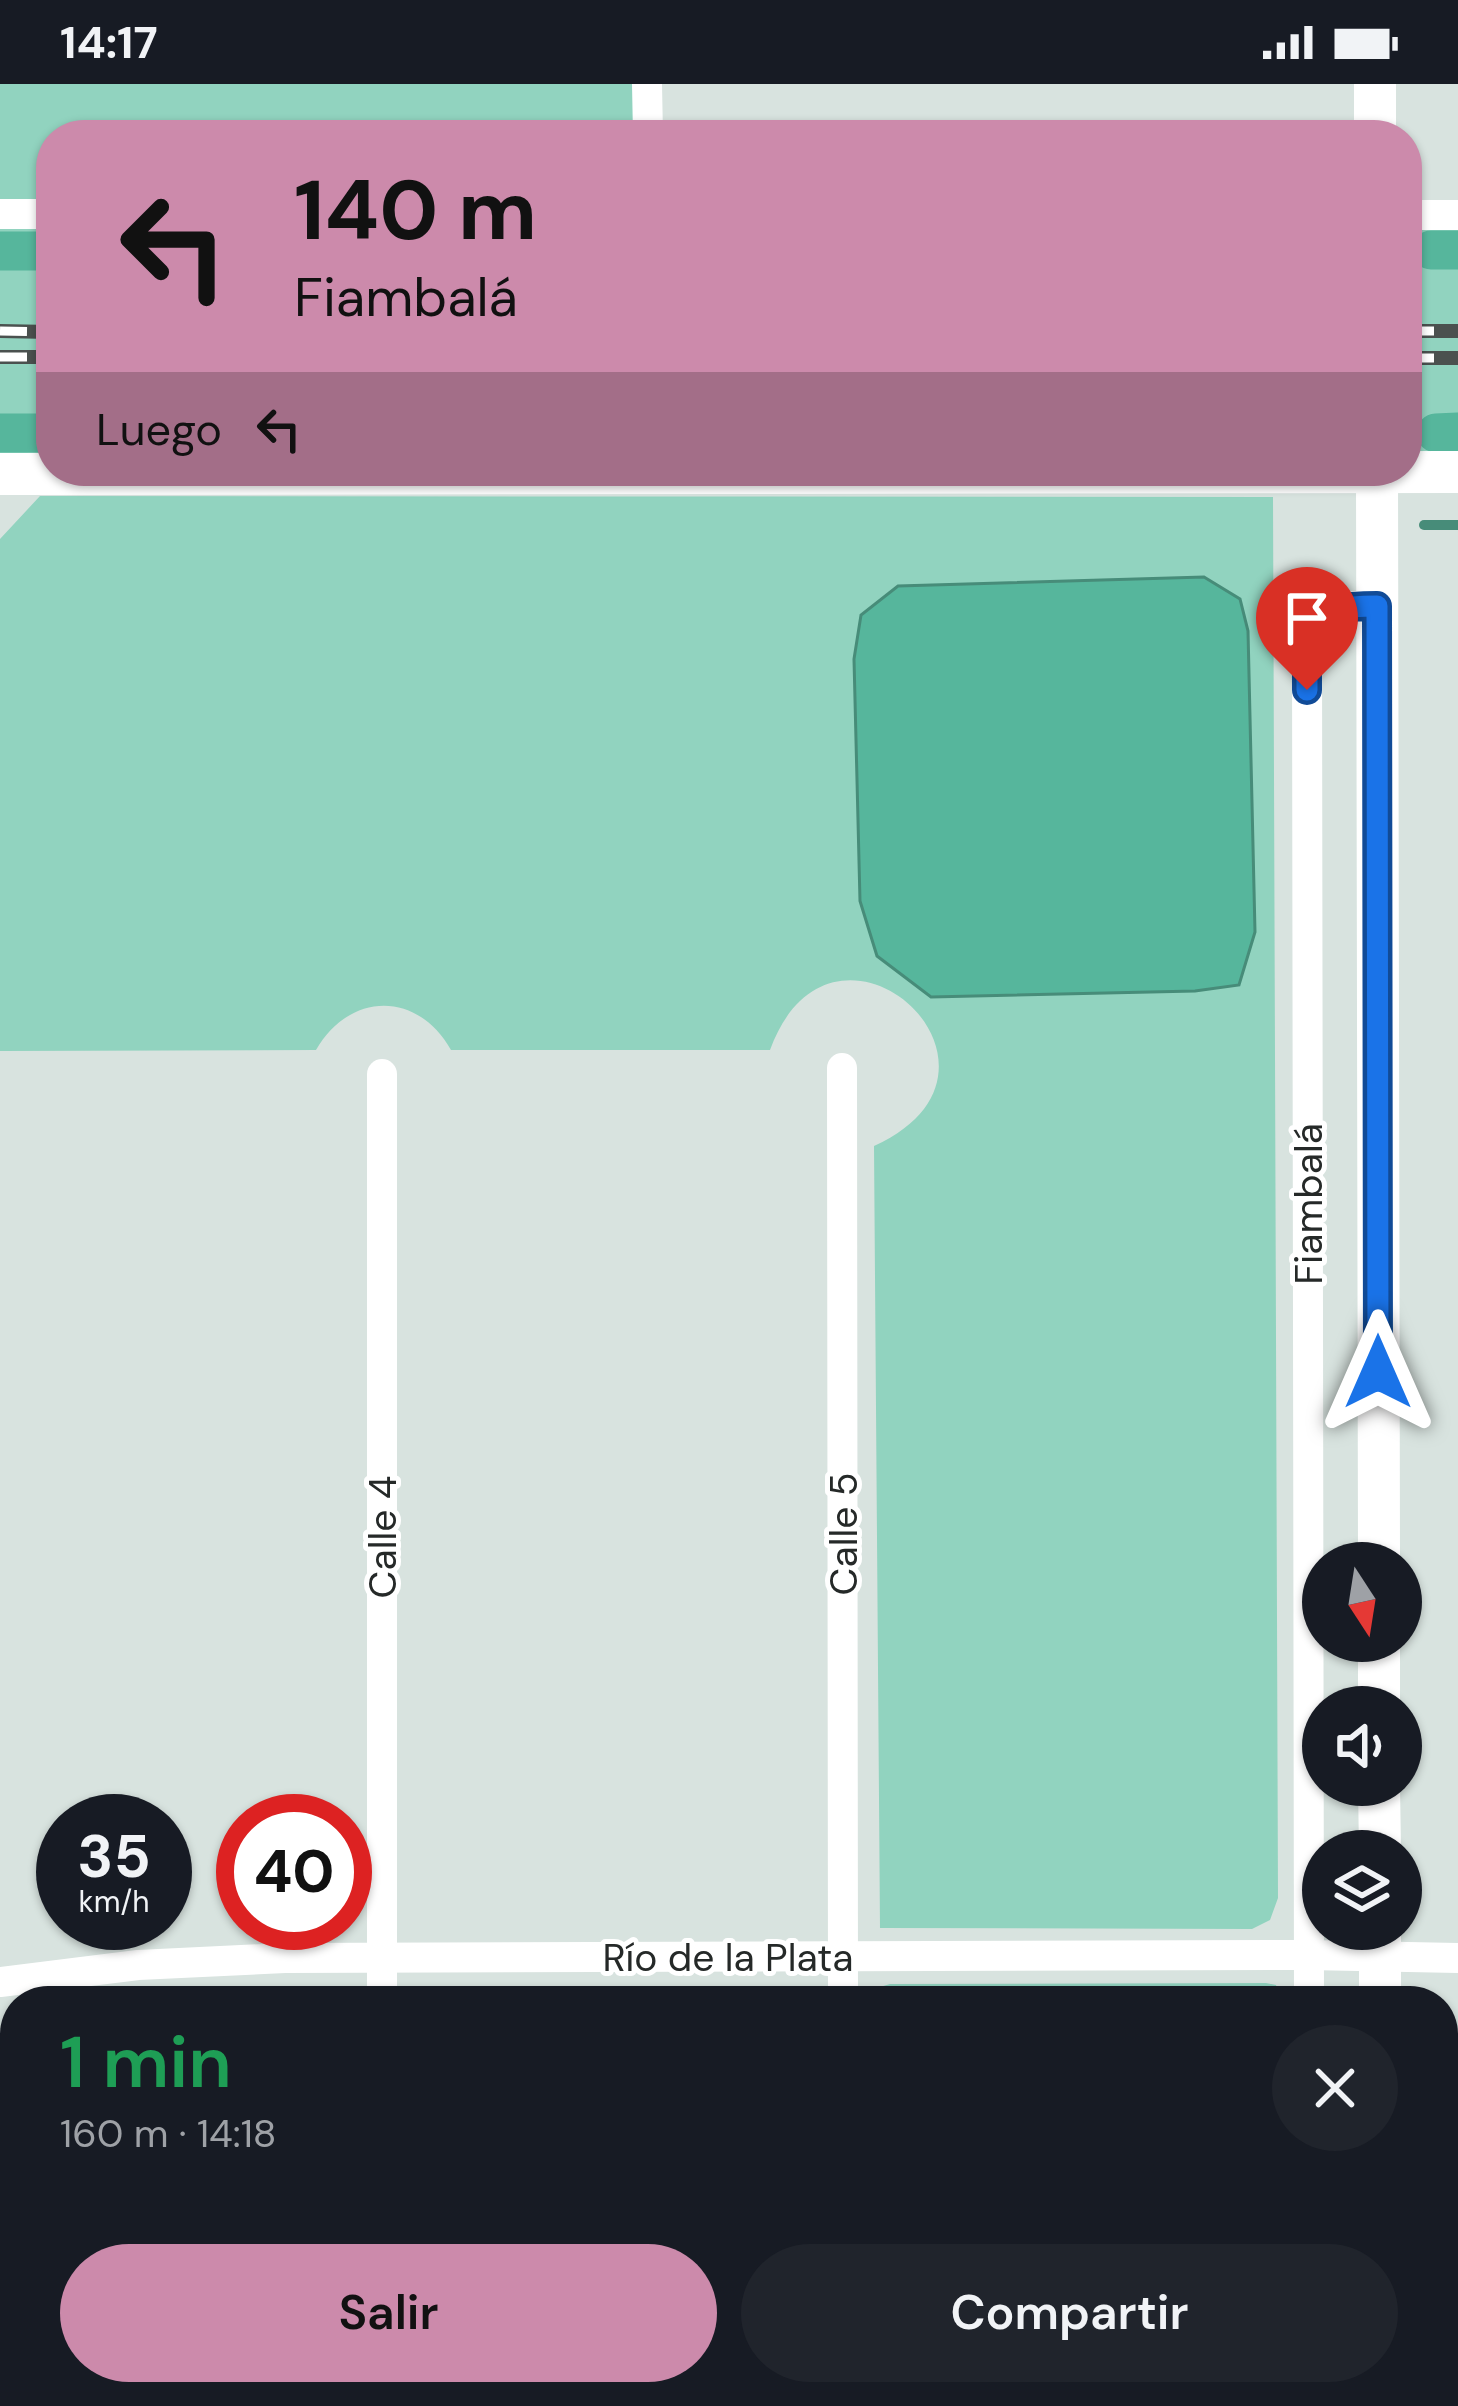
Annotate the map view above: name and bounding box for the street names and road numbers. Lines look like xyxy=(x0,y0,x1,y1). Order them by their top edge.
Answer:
street label: Fiambalá xyxy=(1283,1123,1334,1285)
street label: Calle 5 xyxy=(818,1473,869,1595)
street label: Calle 4 xyxy=(357,1476,408,1598)
street label: Río de la Plata xyxy=(602,1932,854,1983)

